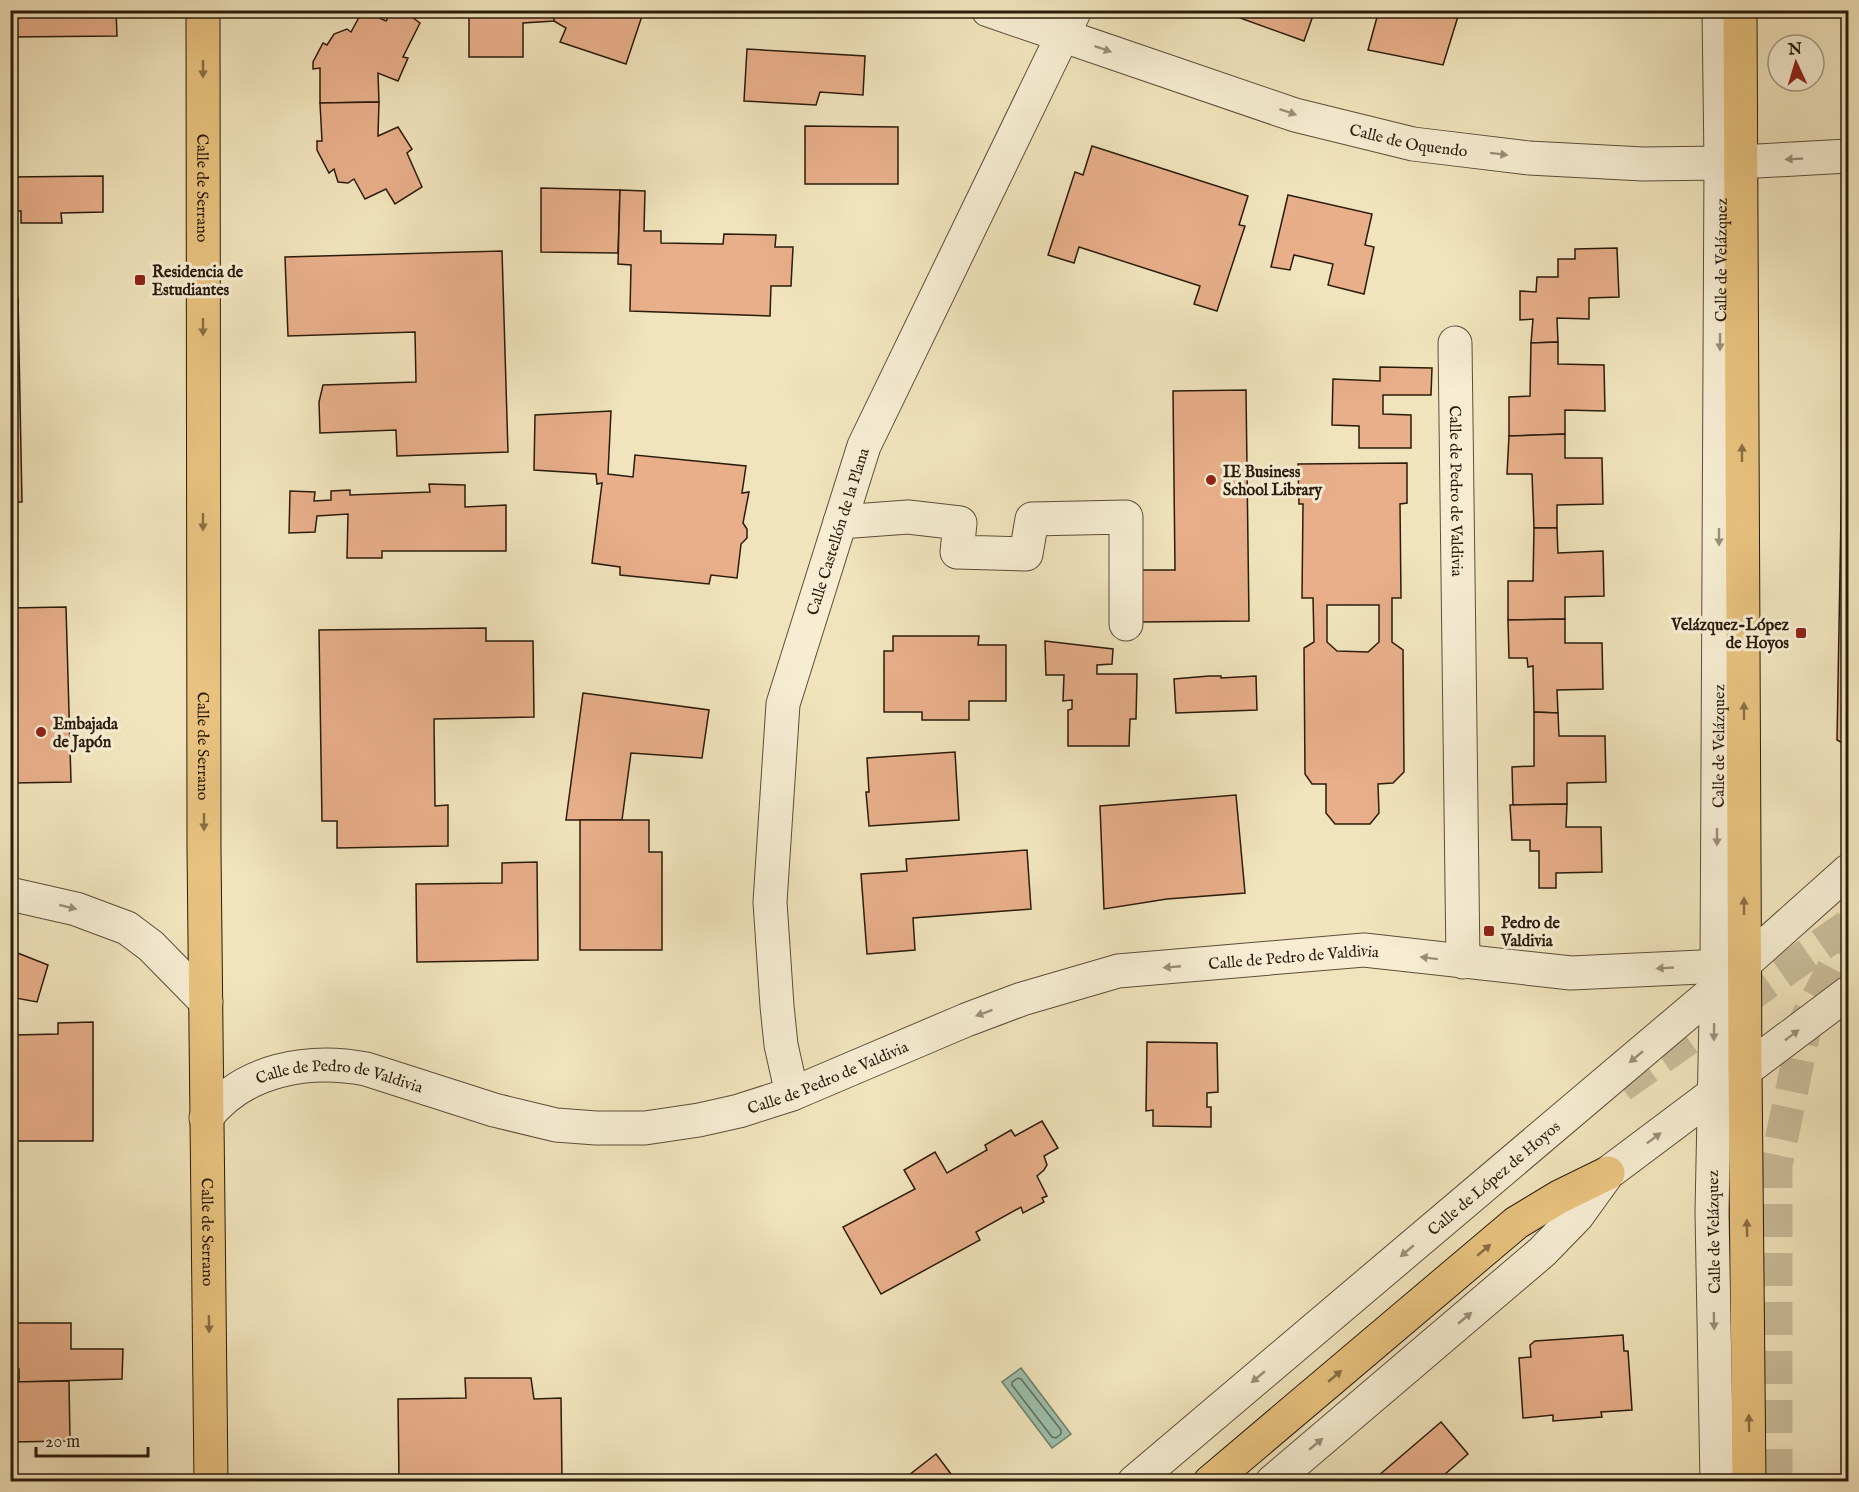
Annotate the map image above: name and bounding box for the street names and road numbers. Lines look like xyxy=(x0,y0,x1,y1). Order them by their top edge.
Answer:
street label: Calle de Oquendo xyxy=(1347,121,1469,163)
street label: Calle de Serrano xyxy=(191,134,211,243)
street label: Calle de Velázquez xyxy=(1712,198,1733,322)
street label: Calle de Pedro de Valdivia xyxy=(1444,405,1466,577)
street label: Calle Castellón de la Plana xyxy=(803,446,875,618)
street label: Calle de Velázquez xyxy=(1710,684,1730,808)
street label: Calle de Serrano xyxy=(192,692,212,801)
street label: Calle de Pedro de Valdivia xyxy=(1208,942,1380,975)
street label: Calle de Pedro de Valdivia xyxy=(745,1038,912,1120)
street label: Calle de Pedro de Valdivia xyxy=(253,1057,425,1099)
street label: Calle de López de Hoyos xyxy=(1424,1117,1565,1241)
street label: Calle de Velázquez xyxy=(1704,1170,1726,1294)
street label: Calle de Serrano xyxy=(196,1178,217,1287)

